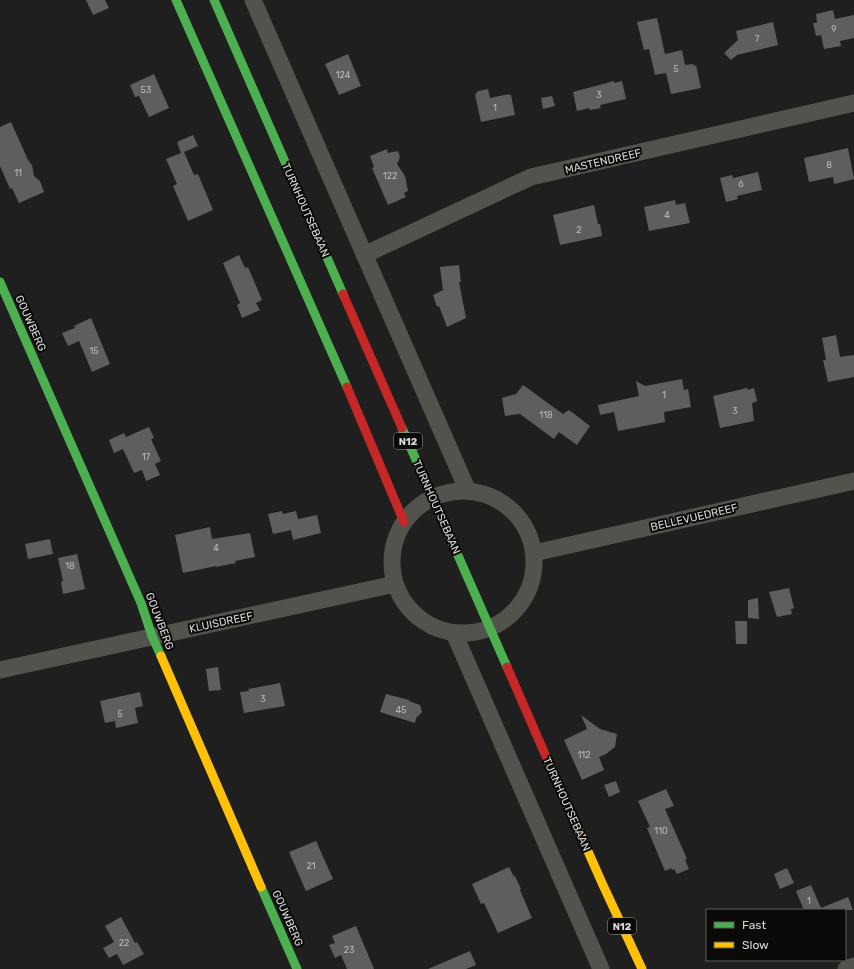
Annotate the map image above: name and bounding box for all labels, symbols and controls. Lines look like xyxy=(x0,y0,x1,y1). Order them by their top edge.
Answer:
house number: 9 xyxy=(831,24,837,34)
house number: 7 xyxy=(755,34,760,44)
house number: 5 xyxy=(673,64,679,74)
house number: 124 xyxy=(336,70,351,80)
house number: 53 xyxy=(141,85,151,95)
house number: 3 xyxy=(596,90,602,100)
house number: 1 xyxy=(493,103,497,113)
street label: MASTENDREEF xyxy=(564,146,643,177)
house number: 8 xyxy=(826,160,832,170)
street label: TURNHOUTSEBAAN xyxy=(279,161,332,259)
house number: 11 xyxy=(14,168,22,178)
house number: 122 xyxy=(383,171,397,181)
house number: 6 xyxy=(738,179,744,189)
house number: 4 xyxy=(664,210,670,220)
house number: 2 xyxy=(576,225,582,235)
street label: GOUWBERG xyxy=(12,293,49,353)
house number: 15 xyxy=(89,346,99,356)
house number: 1 xyxy=(662,390,666,400)
house number: 3 xyxy=(732,406,738,416)
house number: 118 xyxy=(539,410,553,420)
road number: N12 xyxy=(394,433,422,449)
house number: 17 xyxy=(142,452,151,462)
street label: TURNHOUTSEBAAN xyxy=(410,458,463,556)
street label: BELLEVUEDREEF xyxy=(649,501,739,534)
house number: 4 xyxy=(213,543,219,553)
house number: 18 xyxy=(65,561,75,571)
street label: GOUWBERG xyxy=(143,591,176,652)
street label: KLUISDREEF xyxy=(188,609,254,636)
house number: 3 xyxy=(260,694,266,704)
house number: 45 xyxy=(396,705,406,715)
house number: 5 xyxy=(117,709,123,719)
house number: 112 xyxy=(578,750,591,760)
street label: TURNHOUTSEBAAN xyxy=(540,755,593,853)
house number: 110 xyxy=(654,826,668,836)
house number: 21 xyxy=(306,861,316,871)
street label: GOUWBERG xyxy=(269,888,306,948)
house number: 1 xyxy=(807,896,811,906)
legend xyxy=(706,909,846,961)
road number: N12 xyxy=(608,918,636,934)
text: Fast xyxy=(742,918,766,932)
house number: 22 xyxy=(119,938,129,948)
text: Slow xyxy=(742,938,769,952)
house number: 23 xyxy=(344,945,354,955)

